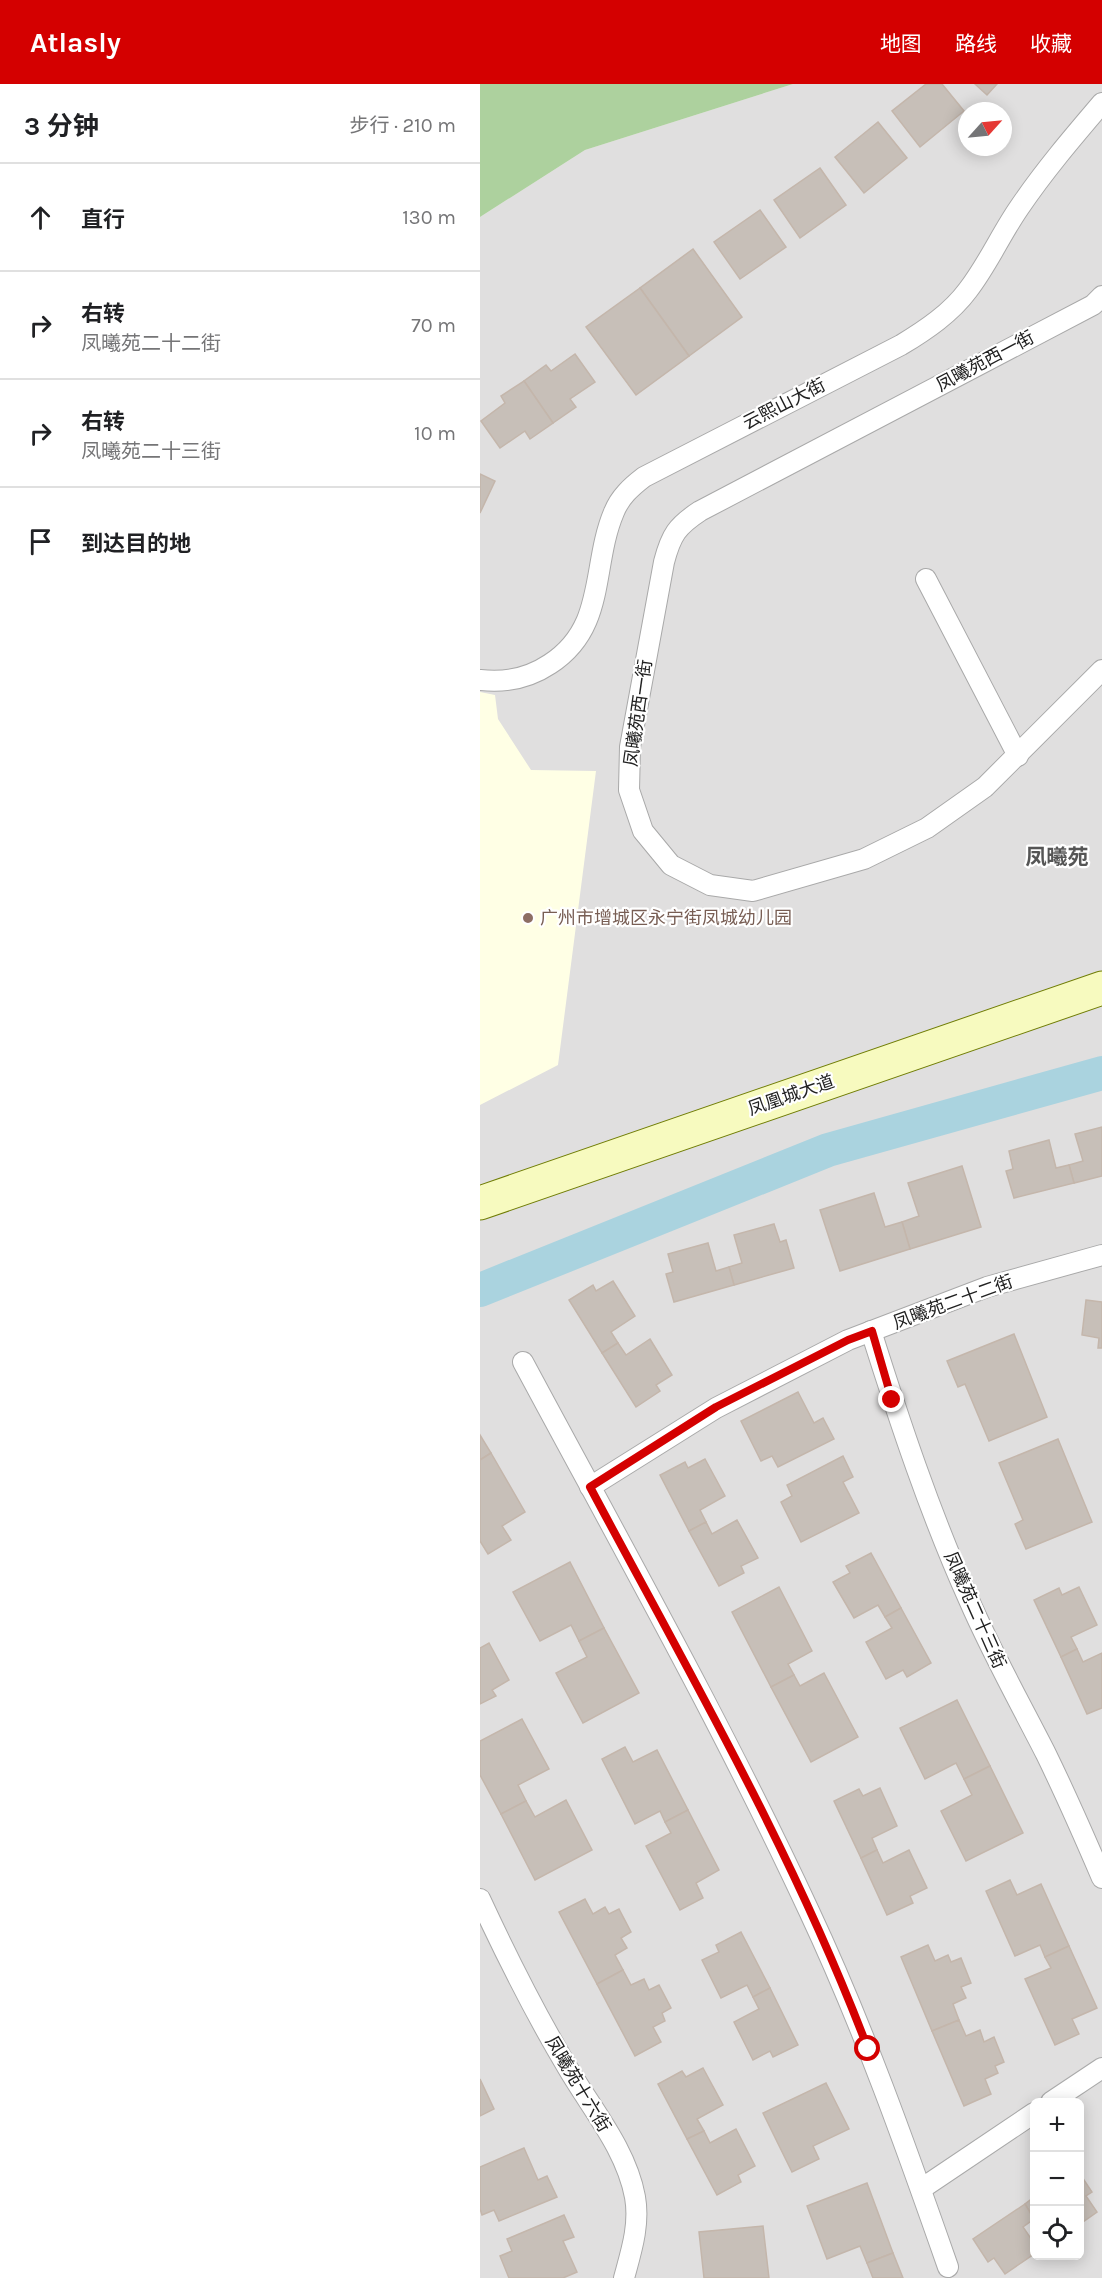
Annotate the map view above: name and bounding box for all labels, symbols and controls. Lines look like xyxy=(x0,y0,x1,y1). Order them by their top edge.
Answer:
text: Atlasly xyxy=(30,26,121,59)
text: 地图 xyxy=(880,32,922,56)
text: 路线 xyxy=(955,32,997,56)
text: 收藏 xyxy=(1030,32,1072,56)
north arrow xyxy=(958,102,1012,156)
text: 3 分钟 xyxy=(24,111,99,142)
text: 步行 · 210 m xyxy=(349,114,456,137)
icon: ahead xyxy=(24,201,57,234)
text: 130 m xyxy=(402,206,456,229)
text: 直行 xyxy=(81,207,125,233)
text: 右转 xyxy=(81,301,125,327)
icon: right xyxy=(24,309,57,342)
text: 70 m xyxy=(411,314,456,337)
street label: 凤曦苑西一街 xyxy=(932,326,1038,396)
text: 凤曦苑二十二街 xyxy=(81,332,221,355)
street label: 云熙山大街 xyxy=(739,374,829,434)
text: 右转 xyxy=(81,409,125,435)
icon: right xyxy=(24,417,57,450)
text: 10 m xyxy=(414,422,456,445)
text: 凤曦苑二十三街 xyxy=(81,440,221,463)
icon: arrive xyxy=(24,525,57,558)
text: 到达目的地 xyxy=(81,531,191,557)
street label: 凤曦苑西一街 xyxy=(620,658,656,768)
district label: 凤曦苑 xyxy=(1026,845,1089,869)
place label: 广州市增城区永宁街凤城幼儿园 xyxy=(540,907,792,929)
marker: 广州市增城区永宁街凤城幼儿园 xyxy=(521,911,535,925)
street label: 凤凰城大道 xyxy=(745,1070,837,1120)
street label: 凤曦苑二十二街 xyxy=(890,1270,1016,1334)
route end xyxy=(878,1386,904,1412)
street label: 凤曦苑二十三街 xyxy=(939,1548,1011,1672)
street label: 凤曦苑十六街 xyxy=(541,2032,615,2136)
route start xyxy=(854,2035,880,2061)
map controls xyxy=(1030,2098,1084,2260)
button: + xyxy=(1030,2098,1084,2152)
button: − xyxy=(1030,2152,1084,2206)
button: locate xyxy=(1030,2206,1084,2260)

